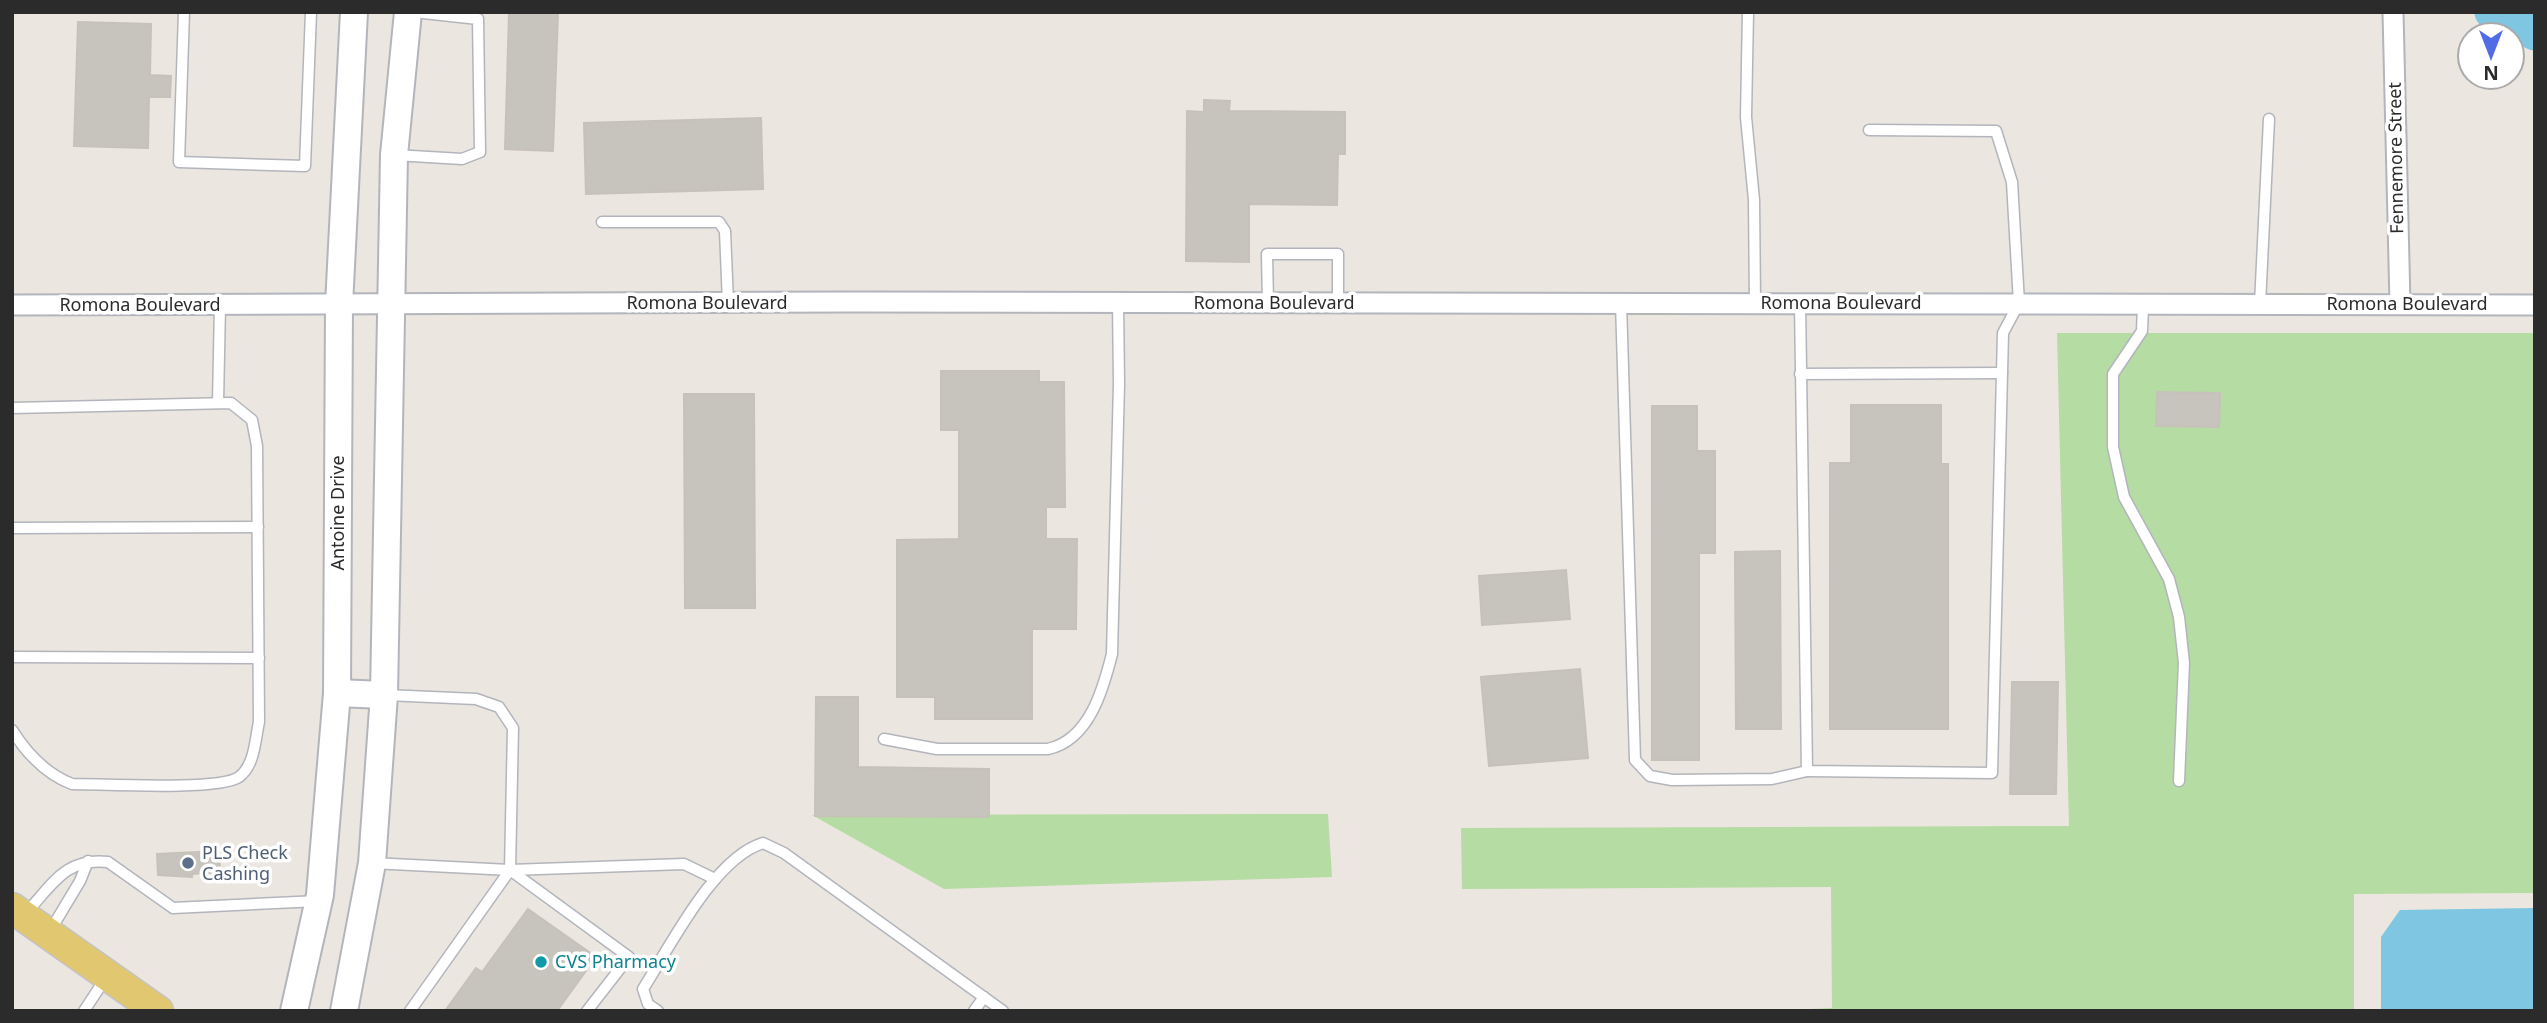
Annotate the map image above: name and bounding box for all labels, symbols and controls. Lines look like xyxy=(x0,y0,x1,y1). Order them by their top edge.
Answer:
north arrow xyxy=(2456,21,2526,91)
text: N xyxy=(2483,60,2499,86)
street label: Fennemore Street xyxy=(2382,81,2408,234)
street label: Romona Boulevard xyxy=(626,290,788,314)
street label: Romona Boulevard xyxy=(1193,290,1355,314)
street label: Romona Boulevard xyxy=(1760,290,1922,314)
street label: Romona Boulevard xyxy=(2326,291,2488,315)
street label: Romona Boulevard xyxy=(59,292,221,316)
street label: Antoine Drive xyxy=(325,455,349,571)
place label: PLS Check Cashing xyxy=(202,840,288,885)
marker: PLS Check Cashing xyxy=(180,855,196,871)
place label: CVS Pharmacy xyxy=(555,949,677,973)
marker: CVS Pharmacy xyxy=(533,954,549,970)

